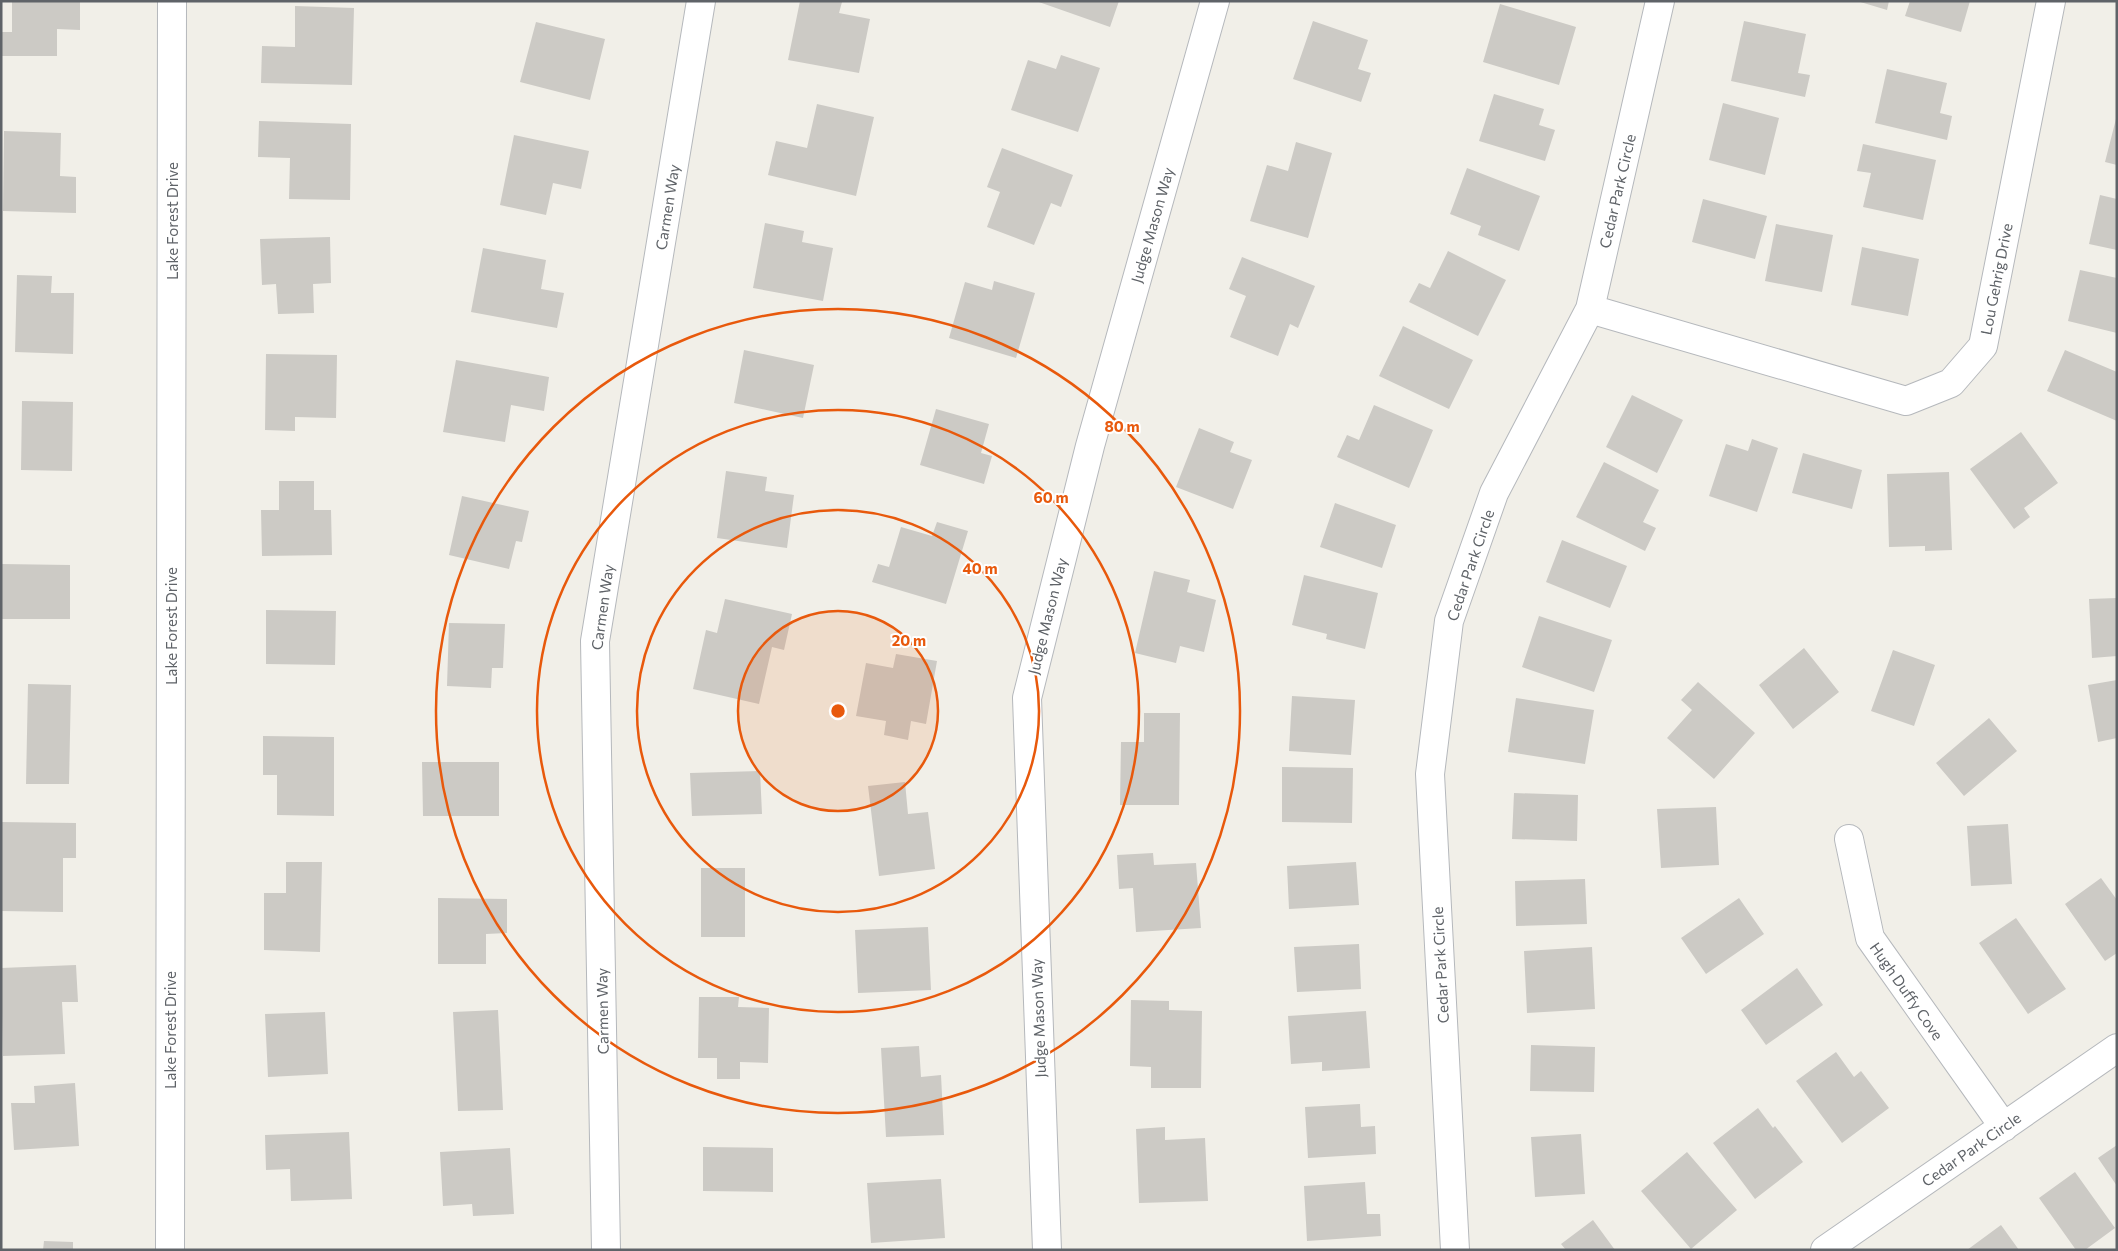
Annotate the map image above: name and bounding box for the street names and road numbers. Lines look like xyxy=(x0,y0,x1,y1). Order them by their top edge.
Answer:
street label: Cedar Park Circle xyxy=(1595,132,1639,250)
street label: Lake Forest Drive xyxy=(163,162,181,280)
street label: Carmen Way xyxy=(651,163,683,251)
street label: Judge Mason Way xyxy=(1127,165,1177,285)
street label: Lou Gehrig Drive xyxy=(1976,222,2016,336)
street label: Cedar Park Circle xyxy=(1442,507,1498,623)
street label: Judge Mason Way xyxy=(1024,556,1070,676)
street label: Carmen Way xyxy=(587,563,617,651)
street label: Lake Forest Drive xyxy=(162,567,180,685)
street label: Cedar Park Circle xyxy=(1428,906,1452,1024)
street label: Hugh Duffy Cove xyxy=(1867,939,1947,1043)
street label: Judge Mason Way xyxy=(1027,958,1049,1078)
street label: Carmen Way xyxy=(592,967,612,1054)
street label: Lake Forest Drive xyxy=(161,971,179,1089)
street label: Cedar Park Circle xyxy=(1918,1108,2024,1190)

